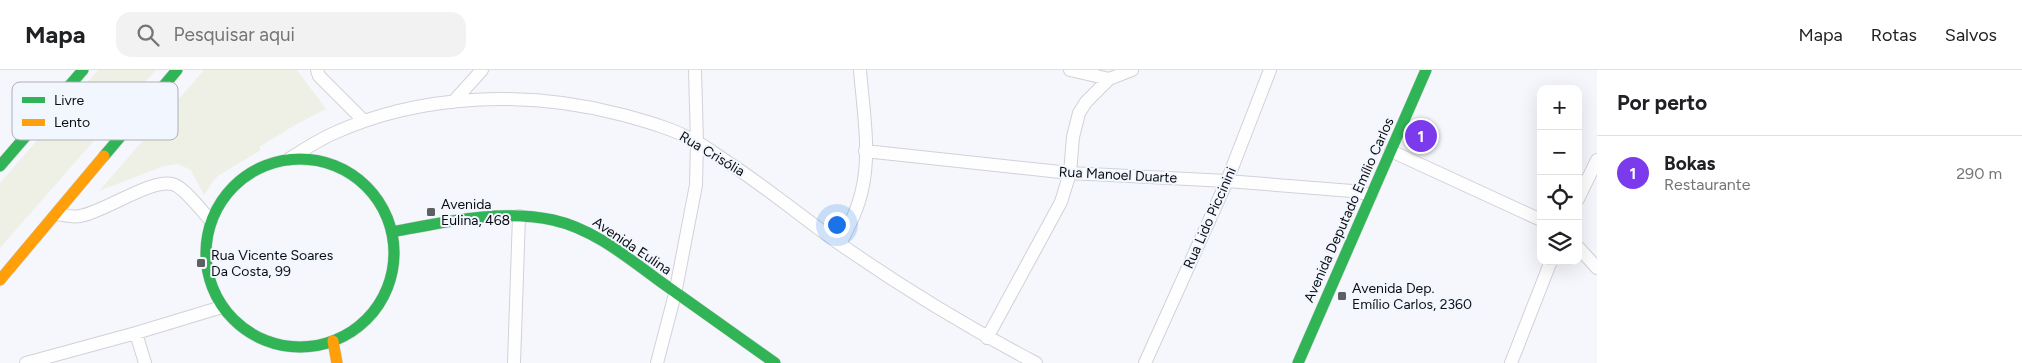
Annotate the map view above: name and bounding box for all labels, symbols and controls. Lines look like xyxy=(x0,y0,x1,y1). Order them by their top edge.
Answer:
search box xyxy=(116,12,466,57)
text: Mapa xyxy=(25,20,86,49)
icon: search xyxy=(134,21,162,49)
text: Pesquisar aqui xyxy=(174,23,295,46)
text: Mapa xyxy=(1799,24,1843,46)
text: Rotas xyxy=(1871,24,1917,46)
text: Salvos xyxy=(1945,24,1997,46)
legend xyxy=(12,82,178,140)
map controls xyxy=(1537,85,1582,265)
button: + xyxy=(1537,85,1582,130)
text: Por perto xyxy=(1617,90,1707,115)
text: Livre xyxy=(54,92,85,109)
text: Lento xyxy=(54,114,90,131)
street label: Avenida Deputado Emílio Carlos xyxy=(1300,115,1398,305)
pin: 1 xyxy=(1405,117,1437,155)
street label: Rua Crisólia xyxy=(676,128,748,180)
button: − xyxy=(1537,130,1582,175)
text: Bokas xyxy=(1664,152,1715,175)
street label: Rua Manoel Duarte xyxy=(1058,163,1178,187)
text: 1 xyxy=(1630,164,1636,183)
text: 290 m xyxy=(1956,164,2002,183)
street label: Rua Lido Piccinini xyxy=(1180,165,1240,271)
button: locate xyxy=(1537,175,1582,220)
text: Restaurante xyxy=(1664,175,1751,194)
place label: Avenida Eulina, 468 xyxy=(441,196,510,229)
marker: Avenida Eulina, 468 xyxy=(425,206,437,218)
your location xyxy=(824,212,850,238)
street label: Avenida Eulina xyxy=(589,213,675,279)
button: layers xyxy=(1537,220,1582,265)
place label: Rua Vicente Soares Da Costa, 99 xyxy=(211,247,333,280)
marker: Rua Vicente Soares Da Costa, 99 xyxy=(195,257,207,269)
place label: Avenida Dep. Emílio Carlos, 2360 xyxy=(1352,280,1472,313)
marker: Avenida Dep. Emílio Carlos, 2360 xyxy=(1336,290,1348,302)

